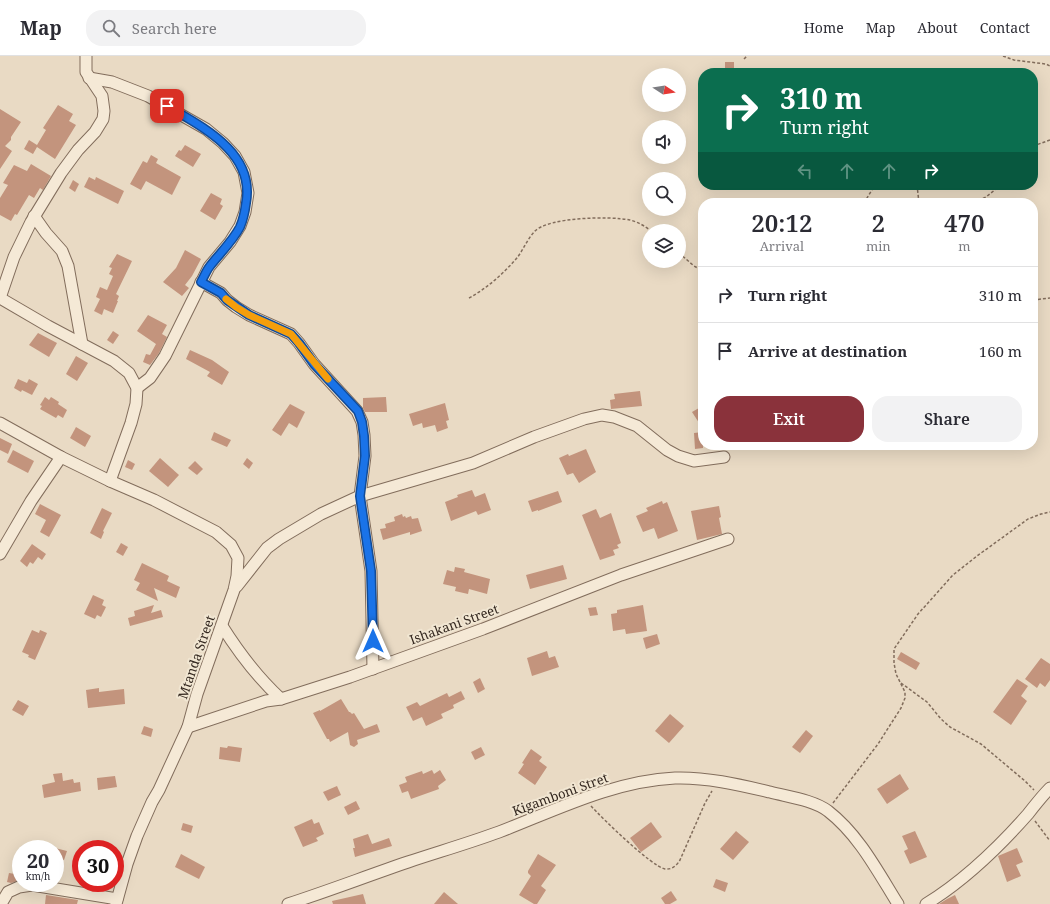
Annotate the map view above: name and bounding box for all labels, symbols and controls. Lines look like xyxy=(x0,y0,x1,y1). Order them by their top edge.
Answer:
search box xyxy=(86,10,366,46)
text: Map xyxy=(20,15,62,41)
icon: search xyxy=(100,17,122,39)
text: Search here xyxy=(132,18,217,38)
text: Home xyxy=(804,18,844,37)
text: Map xyxy=(866,18,895,37)
text: About xyxy=(917,18,958,37)
text: Contact xyxy=(980,18,1030,37)
north arrow xyxy=(642,68,686,112)
map controls xyxy=(642,68,686,268)
text: 310 m xyxy=(780,79,862,117)
icon: right xyxy=(714,84,766,136)
pin xyxy=(150,89,184,123)
icon: arrive xyxy=(156,95,178,117)
text: Turn right xyxy=(780,115,869,139)
button: sound xyxy=(642,120,686,164)
icon: left xyxy=(794,160,816,182)
icon: ahead xyxy=(836,160,858,182)
icon: ahead xyxy=(878,160,900,182)
icon: right xyxy=(920,160,942,182)
button: search xyxy=(642,172,686,216)
text: 20:12 xyxy=(751,206,813,239)
text: 2 xyxy=(872,206,885,239)
text: 470 xyxy=(944,206,985,239)
button: layers xyxy=(642,224,686,268)
text: Arrival xyxy=(760,237,804,255)
text: min xyxy=(866,237,891,255)
text: m xyxy=(958,237,970,255)
icon: right xyxy=(714,284,736,306)
text: Turn right xyxy=(748,285,827,305)
text: 310 m xyxy=(979,285,1022,305)
icon: arrive xyxy=(714,340,736,362)
text: Arrive at destination xyxy=(748,341,907,361)
text: 160 m xyxy=(979,341,1022,361)
button: Exit xyxy=(714,396,864,442)
button: Share xyxy=(872,396,1022,442)
street label: Ishakani Street xyxy=(407,599,501,648)
street label: Mtanda Street xyxy=(173,612,219,701)
position arrow xyxy=(352,620,394,662)
street label: Kigamboni Stret xyxy=(510,768,611,820)
speed limit sign: 30 xyxy=(72,840,124,892)
text: 20 xyxy=(27,847,49,874)
text: km/h xyxy=(26,869,50,883)

